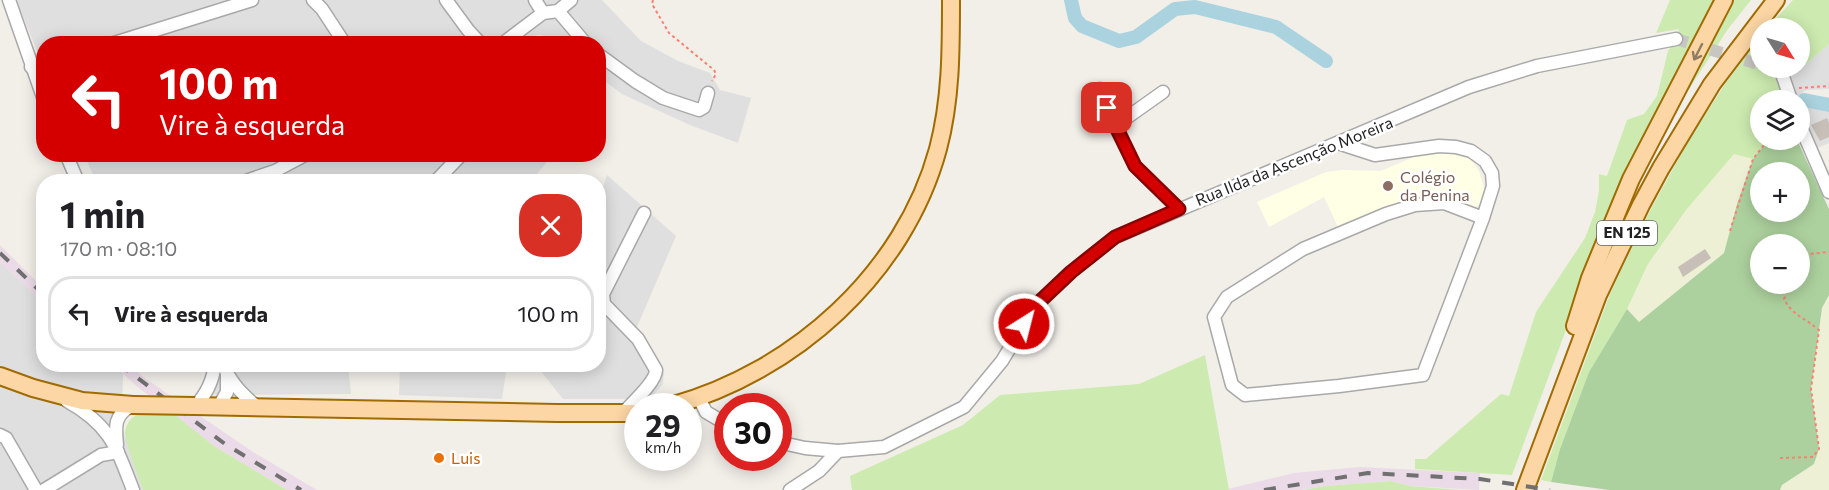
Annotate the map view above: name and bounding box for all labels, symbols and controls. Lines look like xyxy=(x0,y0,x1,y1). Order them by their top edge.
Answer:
north arrow xyxy=(1750,18,1810,78)
map controls xyxy=(1750,18,1810,294)
one-way arrow xyxy=(1692,43,1703,61)
text: 100 m xyxy=(159,56,279,108)
icon: left xyxy=(60,60,138,138)
pin xyxy=(1081,82,1132,133)
button: layers xyxy=(1750,90,1810,150)
icon: arrive xyxy=(1090,91,1123,124)
text: Vire à esquerda xyxy=(159,108,345,141)
street label: Rua Ilda da Ascenção Moreira xyxy=(1192,112,1395,209)
button: + xyxy=(1750,162,1810,222)
place label: Colégio da Penina xyxy=(1400,167,1470,204)
marker: Colégio da Penina xyxy=(1381,179,1395,193)
text: 1 min xyxy=(60,191,145,235)
button: close xyxy=(519,194,582,257)
road number: EN 125 xyxy=(1597,221,1657,245)
button: − xyxy=(1750,234,1810,294)
text: 170 m · 08:10 xyxy=(60,236,177,260)
position arrow xyxy=(992,292,1056,356)
icon: left xyxy=(63,297,96,330)
text: Vire à esquerda xyxy=(114,300,268,327)
text: 100 m xyxy=(517,300,579,327)
speed limit sign: 30 xyxy=(714,393,792,471)
text: 29 xyxy=(645,406,681,443)
text: km/h xyxy=(645,438,681,456)
place label: Luis xyxy=(451,448,481,467)
marker: Luis xyxy=(432,451,446,465)

